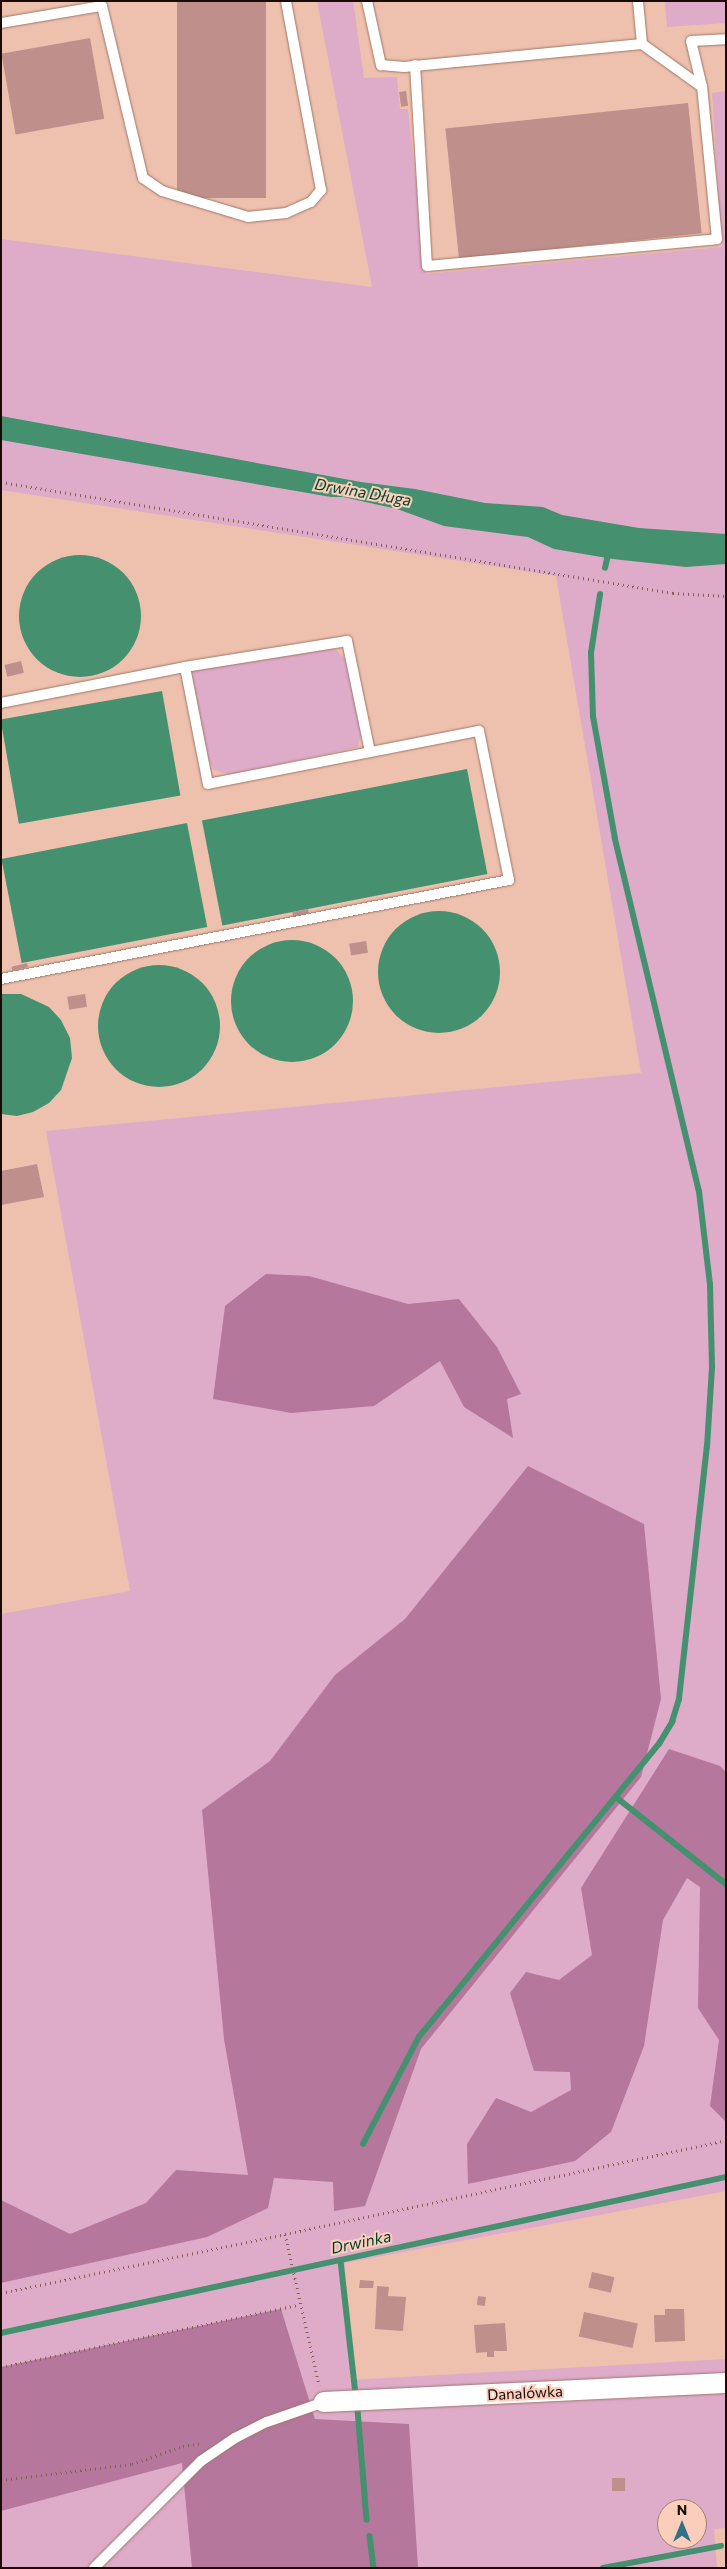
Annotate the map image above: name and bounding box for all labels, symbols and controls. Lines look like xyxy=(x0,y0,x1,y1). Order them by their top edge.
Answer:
water label: Drwina Długa xyxy=(313,474,413,510)
water label: Drwinka xyxy=(329,2226,393,2258)
street label: Danalówka xyxy=(487,2382,563,2404)
north arrow xyxy=(657,2499,707,2549)
text: N xyxy=(677,2501,687,2518)

